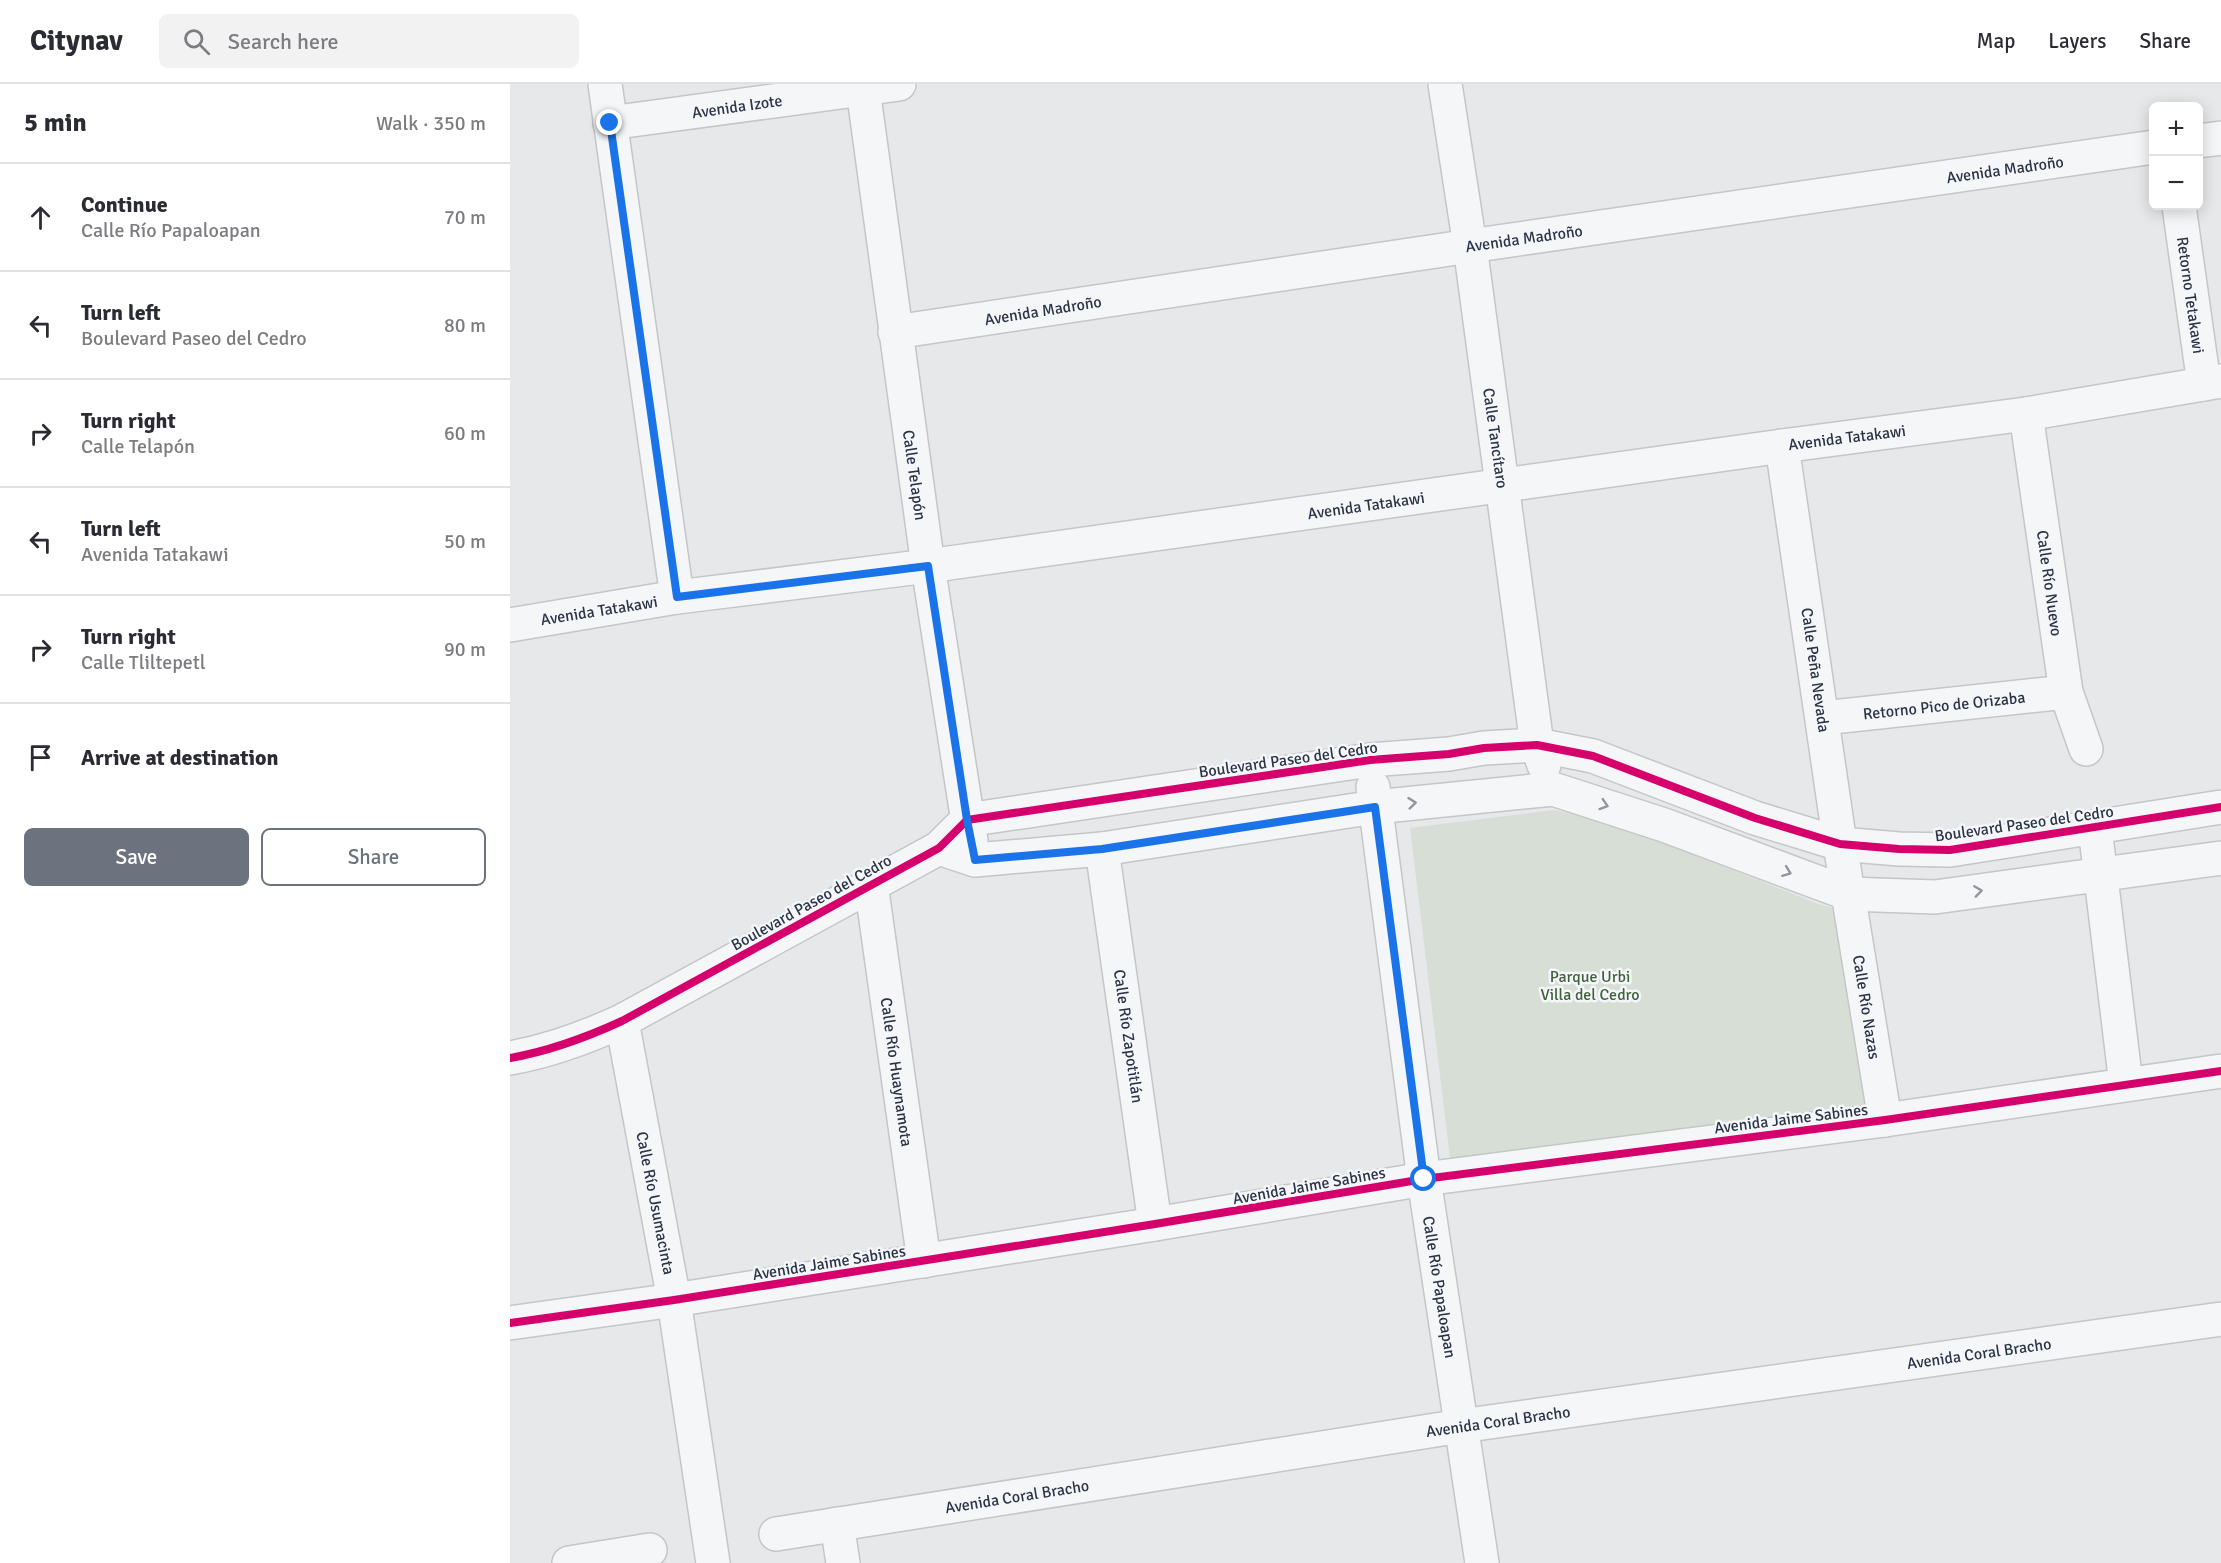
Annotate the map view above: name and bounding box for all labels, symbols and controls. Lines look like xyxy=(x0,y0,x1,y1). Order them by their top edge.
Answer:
search box xyxy=(159,14,579,68)
text: Citynav xyxy=(30,24,123,58)
icon: search xyxy=(180,25,213,58)
text: Search here xyxy=(228,28,339,55)
text: Map xyxy=(1977,28,2015,54)
text: Layers xyxy=(2048,28,2106,54)
text: Share xyxy=(2139,28,2191,54)
street label: Avenida Izote xyxy=(691,91,784,123)
map controls xyxy=(2149,102,2203,210)
button: + xyxy=(2149,102,2203,156)
text: 5 min xyxy=(24,107,87,139)
route end xyxy=(596,109,622,135)
text: Walk · 350 m xyxy=(376,111,486,136)
street label: Avenida Madroño xyxy=(1945,152,2065,188)
button: − xyxy=(2149,156,2203,210)
text: Continue xyxy=(81,191,168,218)
icon: ahead xyxy=(24,201,57,234)
text: 70 m xyxy=(444,205,486,230)
text: Calle Río Papaloapan xyxy=(81,218,261,243)
street label: Avenida Madroño xyxy=(1464,221,1584,257)
street label: Retorno Tetakawi xyxy=(2172,235,2208,355)
street label: Avenida Madroño xyxy=(983,292,1103,330)
text: Turn left xyxy=(81,299,161,326)
icon: left xyxy=(24,309,57,342)
text: 80 m xyxy=(444,313,486,338)
text: Boulevard Paseo del Cedro xyxy=(81,326,307,351)
street label: Calle Tancítaro xyxy=(1478,387,1512,490)
text: Turn right xyxy=(81,407,176,434)
icon: right xyxy=(24,417,57,450)
text: 60 m xyxy=(444,421,486,446)
street label: Avenida Tatakawi xyxy=(1787,421,1907,455)
street label: Calle Telapón xyxy=(898,429,930,522)
text: Calle Telapón xyxy=(81,434,195,459)
street label: Avenida Tatakawi xyxy=(1306,488,1426,524)
text: Turn left xyxy=(81,515,161,542)
icon: left xyxy=(24,525,57,558)
text: 50 m xyxy=(444,529,486,554)
street label: Calle Río Nuevo xyxy=(2032,529,2066,637)
text: Avenida Tatakawi xyxy=(81,542,229,567)
street label: Avenida Tatakawi xyxy=(539,592,659,630)
street label: Calle Peña Nevada xyxy=(1796,606,1834,734)
text: Turn right xyxy=(81,623,176,650)
icon: right xyxy=(24,633,57,666)
text: 90 m xyxy=(444,637,486,662)
text: Calle Tliltepetl xyxy=(81,650,206,675)
street label: Retorno Pico de Orizaba xyxy=(1862,688,2026,724)
street label: Boulevard Paseo del Cedro xyxy=(1197,738,1379,782)
icon: arrive xyxy=(24,741,57,774)
text: Arrive at destination xyxy=(81,744,278,771)
one-way arrow xyxy=(1407,797,1416,810)
one-way arrow xyxy=(1598,798,1609,811)
street label: Boulevard Paseo del Cedro xyxy=(1933,802,2115,846)
button: Save xyxy=(24,828,249,886)
button: Share xyxy=(261,828,486,886)
street label: Boulevard Paseo del Cedro xyxy=(728,850,895,955)
one-way arrow xyxy=(1781,865,1792,877)
one-way arrow xyxy=(1973,885,1982,898)
street label: Calle Río Nazas xyxy=(1848,954,1884,1061)
park label: Parque Urbi Villa del Cedro xyxy=(1540,967,1640,1005)
street label: Calle Río Zapotitlán xyxy=(1109,968,1147,1104)
street label: Calle Río Huaynamota xyxy=(876,996,916,1148)
street label: Avenida Jaime Sabines xyxy=(1713,1100,1869,1138)
street label: Calle Río Usumacinta xyxy=(631,1130,679,1276)
street label: Avenida Jaime Sabines xyxy=(1231,1163,1387,1209)
route start xyxy=(1410,1165,1436,1191)
street label: Calle Río Papaloapan xyxy=(1418,1215,1460,1360)
street label: Avenida Jaime Sabines xyxy=(751,1241,907,1285)
street label: Avenida Coral Bracho xyxy=(1906,1334,2053,1374)
street label: Avenida Coral Bracho xyxy=(1425,1402,1572,1442)
street label: Avenida Coral Bracho xyxy=(944,1476,1091,1518)

